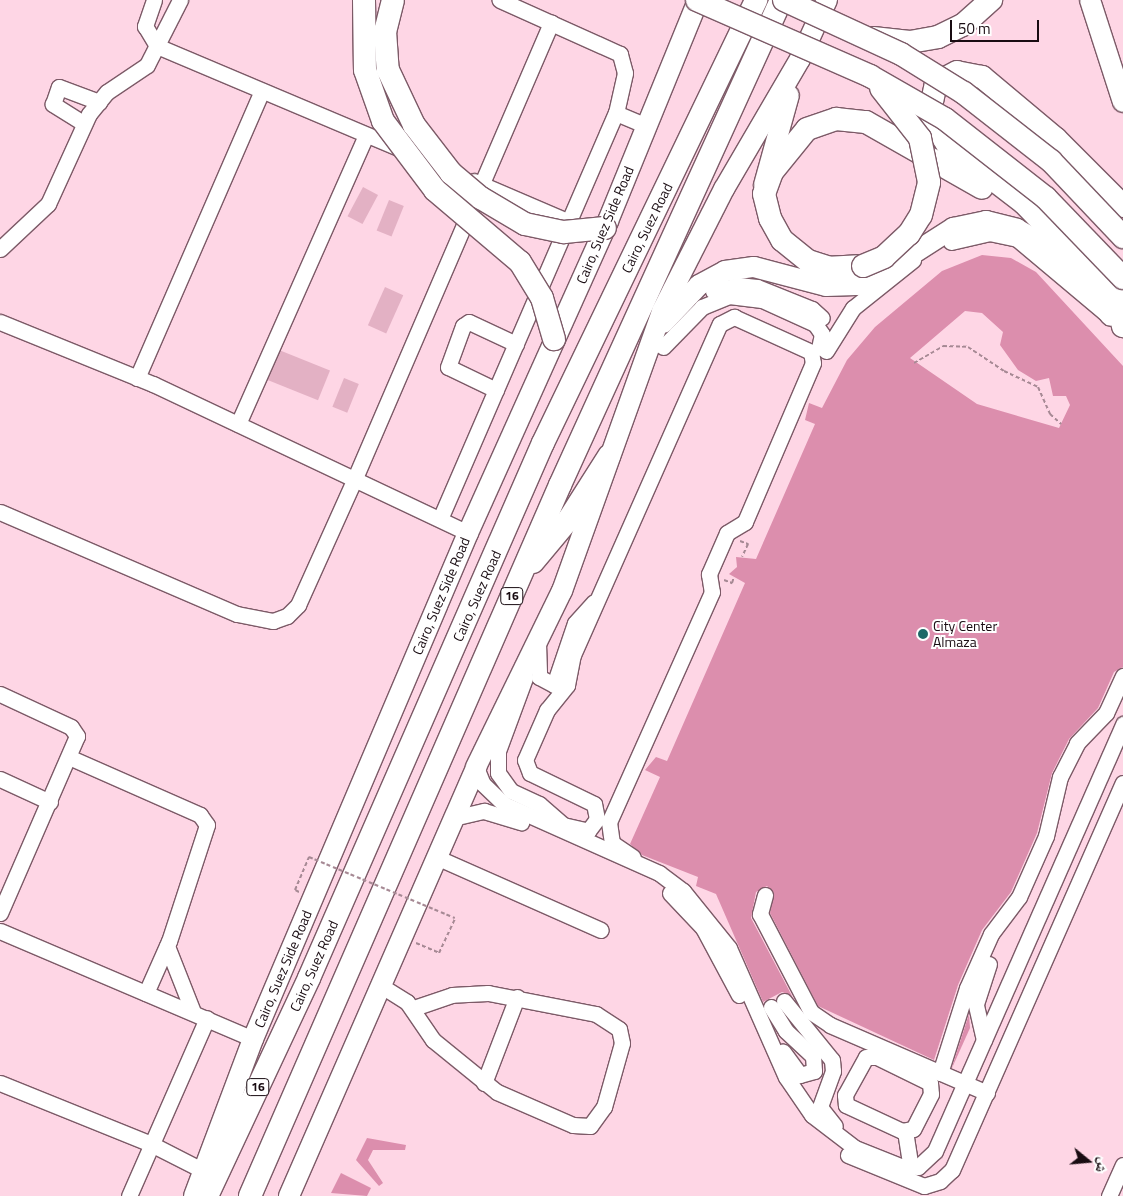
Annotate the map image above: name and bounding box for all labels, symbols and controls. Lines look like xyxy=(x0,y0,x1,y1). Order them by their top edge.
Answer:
scale bar xyxy=(953,10,1042,42)
text: 50 m xyxy=(958,17,991,40)
street label: Cairo, Suez Side Road xyxy=(573,164,637,286)
street label: Cairo, Suez Road xyxy=(618,180,676,276)
street label: Cairo, Suez Side Road xyxy=(409,535,473,657)
street label: Cairo, Suez Road xyxy=(449,548,505,644)
road number: 16 xyxy=(500,586,524,606)
place label: City Center Almaza xyxy=(933,618,997,650)
marker: City Center Almaza xyxy=(917,628,929,640)
street label: Cairo, Suez Side Road xyxy=(251,908,315,1030)
street label: Cairo, Suez Road xyxy=(286,918,342,1014)
road number: 16 xyxy=(246,1078,270,1096)
north arrow xyxy=(1063,1136,1113,1186)
text: ش xyxy=(1091,1155,1115,1176)

